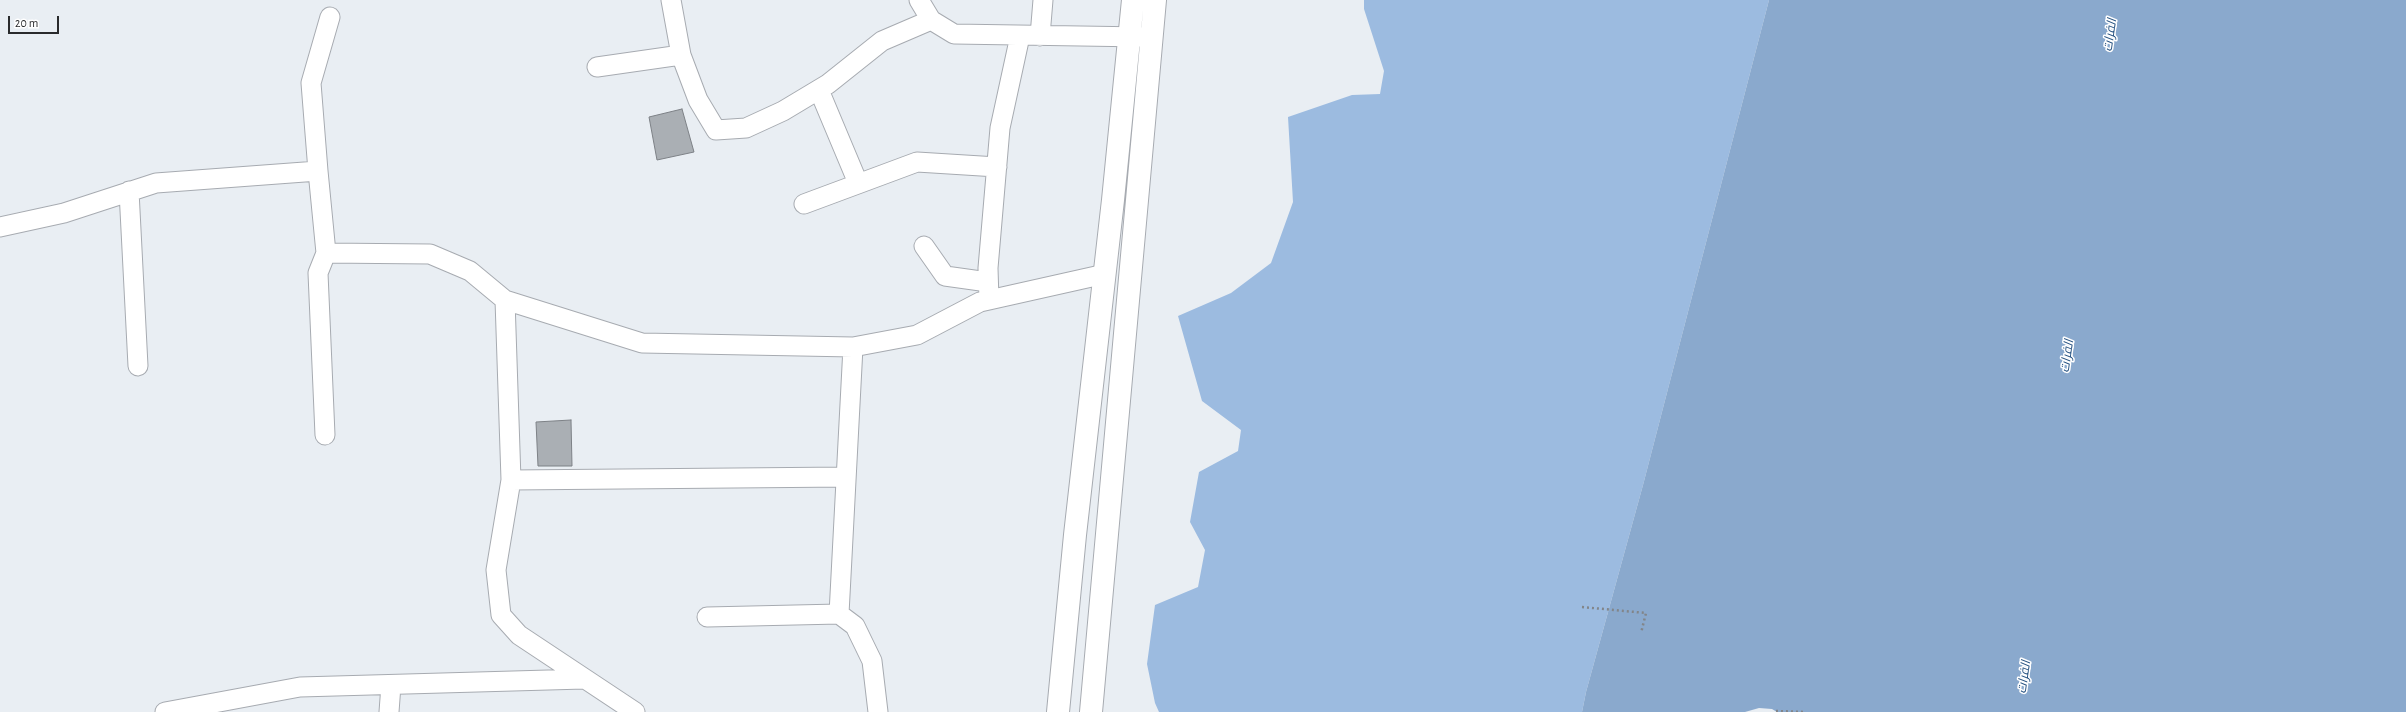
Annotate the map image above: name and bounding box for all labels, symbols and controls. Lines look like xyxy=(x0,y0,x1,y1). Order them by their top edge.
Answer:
scale bar xyxy=(10,8,61,34)
text: 20 m xyxy=(15,17,38,29)
water label: الفرات xyxy=(2100,18,2120,52)
water label: الفرات xyxy=(2057,339,2077,373)
water label: الفرات xyxy=(2014,660,2034,694)

